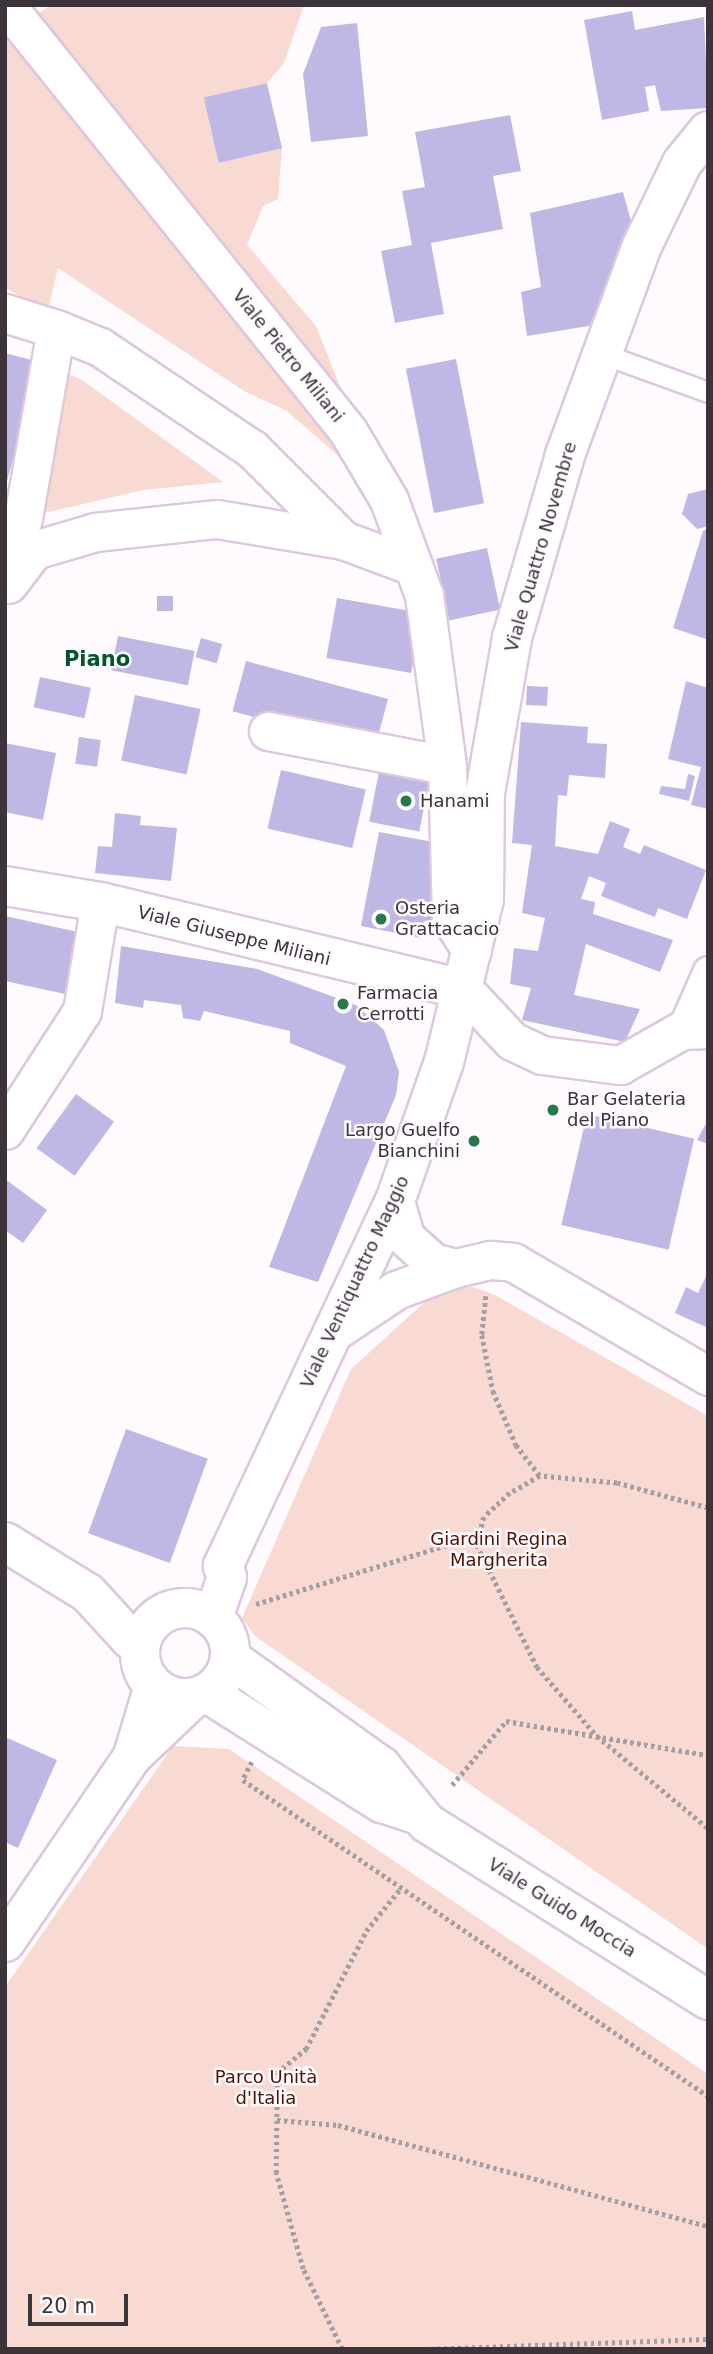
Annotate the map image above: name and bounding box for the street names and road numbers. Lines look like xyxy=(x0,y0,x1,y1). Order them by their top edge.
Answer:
street label: Viale Pietro Miliani xyxy=(228,285,348,427)
street label: Viale Quattro Novembre xyxy=(501,440,581,654)
street label: Viale Giuseppe Miliani xyxy=(135,902,333,970)
street label: Viale Ventiquattro Maggio xyxy=(296,1172,414,1392)
street label: Viale Guido Moccia xyxy=(484,1854,640,1962)

